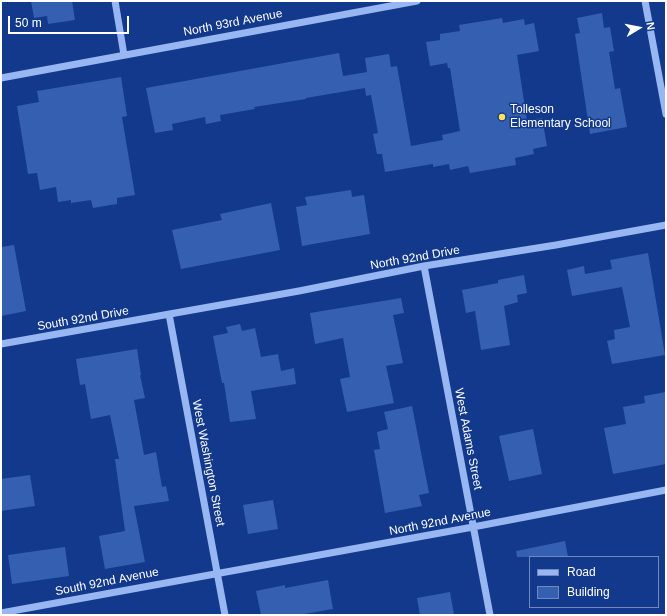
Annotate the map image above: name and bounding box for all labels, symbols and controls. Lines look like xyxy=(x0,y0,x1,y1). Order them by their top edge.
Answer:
street label: North 93rd Avenue xyxy=(182,6,284,40)
scale bar xyxy=(10,8,131,34)
north arrow xyxy=(619,8,659,48)
text: 50 m xyxy=(15,16,42,30)
text: N xyxy=(644,21,657,31)
place label: Tolleson Elementary School xyxy=(510,103,611,131)
marker: Tolleson Elementary School xyxy=(497,112,507,122)
street label: North 92nd Drive xyxy=(369,243,461,273)
street label: South 92nd Drive xyxy=(36,304,130,334)
street label: West Adams Street xyxy=(451,387,485,491)
street label: West Washington Street xyxy=(189,398,227,528)
street label: North 92nd Avenue xyxy=(388,505,492,539)
legend xyxy=(529,556,659,608)
street label: South 92nd Avenue xyxy=(54,565,160,599)
text: Road xyxy=(567,565,596,579)
text: Building xyxy=(567,585,610,599)

